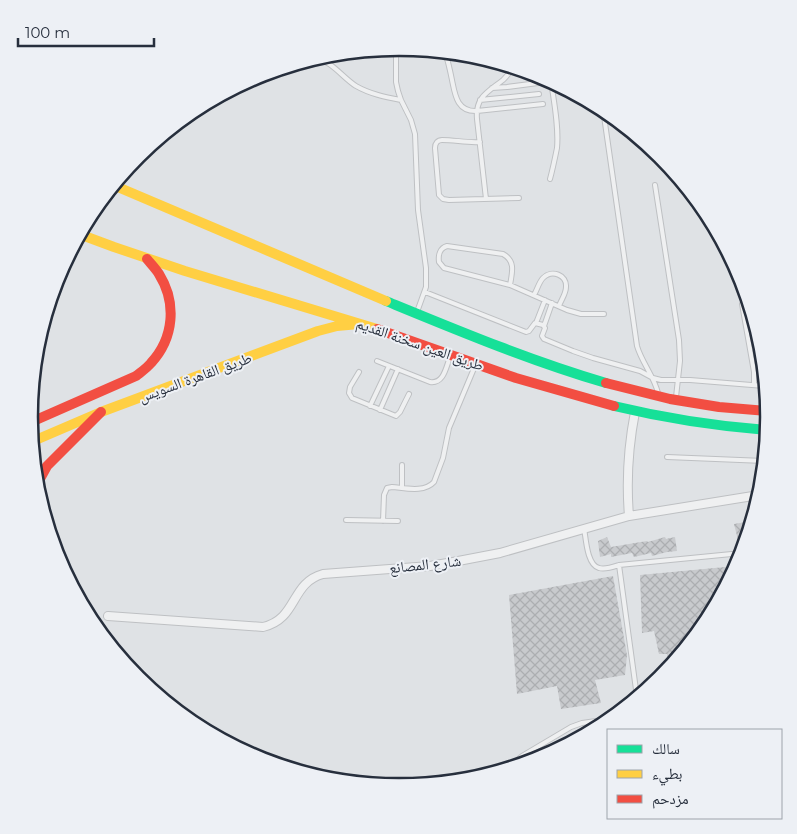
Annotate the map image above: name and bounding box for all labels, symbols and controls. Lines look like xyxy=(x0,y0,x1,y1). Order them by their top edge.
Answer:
scale bar xyxy=(18,15,154,47)
text: 100 m xyxy=(25,23,70,42)
street label: طريق العين سخنة القديم xyxy=(354,313,486,376)
street label: طريق القاهرة السويس xyxy=(136,348,255,407)
street label: شارع المصانع xyxy=(388,551,462,578)
legend xyxy=(607,729,782,819)
text: سالك xyxy=(652,739,680,758)
text: بطيء xyxy=(652,764,682,786)
text: مزدحم xyxy=(652,789,689,809)

